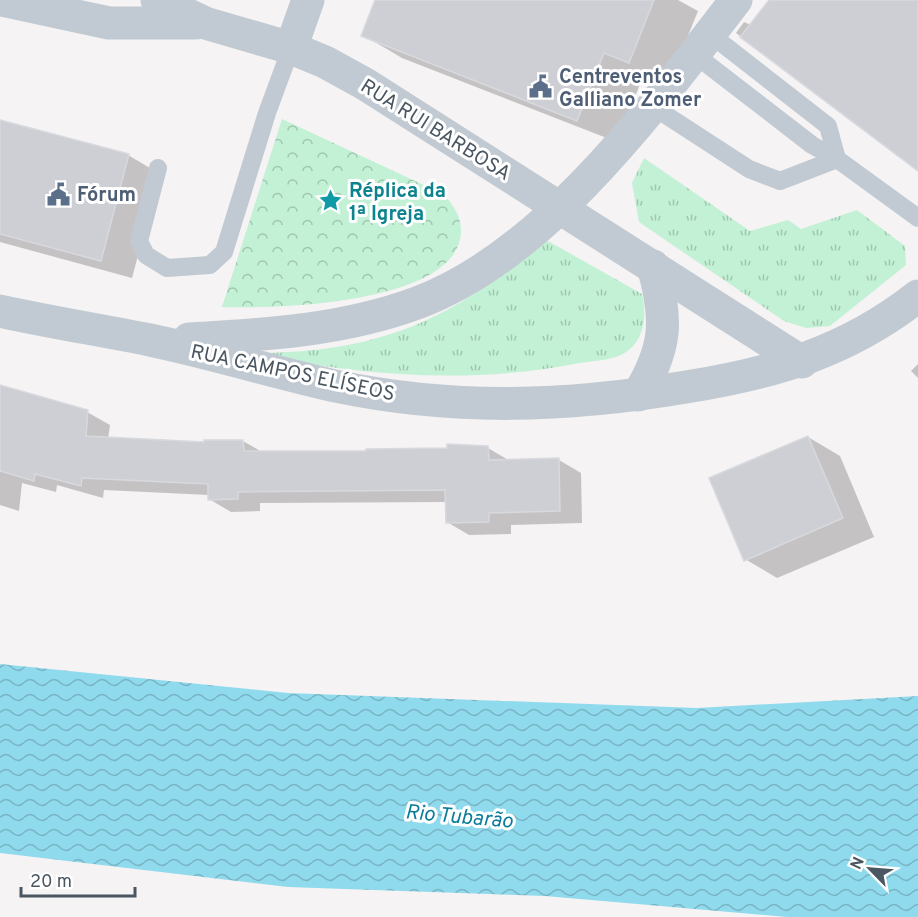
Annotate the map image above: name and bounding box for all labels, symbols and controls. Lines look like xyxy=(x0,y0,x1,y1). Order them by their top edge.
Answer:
place label: Centreventos Galliano Zomer xyxy=(559,65,702,114)
street label: RUA RUI BARBOSA xyxy=(355,74,515,187)
public building icon: Centreventos Galliano Zomer xyxy=(528,74,554,100)
place label: Réplica da 1ª Igreja xyxy=(349,179,446,228)
public building icon: Fórum xyxy=(46,181,72,207)
place label: Fórum xyxy=(77,183,136,209)
place icon: Réplica da 1ª Igreja xyxy=(318,188,344,214)
street label: RUA CAMPOS ELÍSEOS xyxy=(188,338,397,408)
water label: Rio Tubarão xyxy=(404,799,515,836)
north arrow xyxy=(840,839,900,899)
text: N xyxy=(847,854,870,873)
scale bar xyxy=(21,860,135,898)
text: 20 m xyxy=(30,871,72,894)

